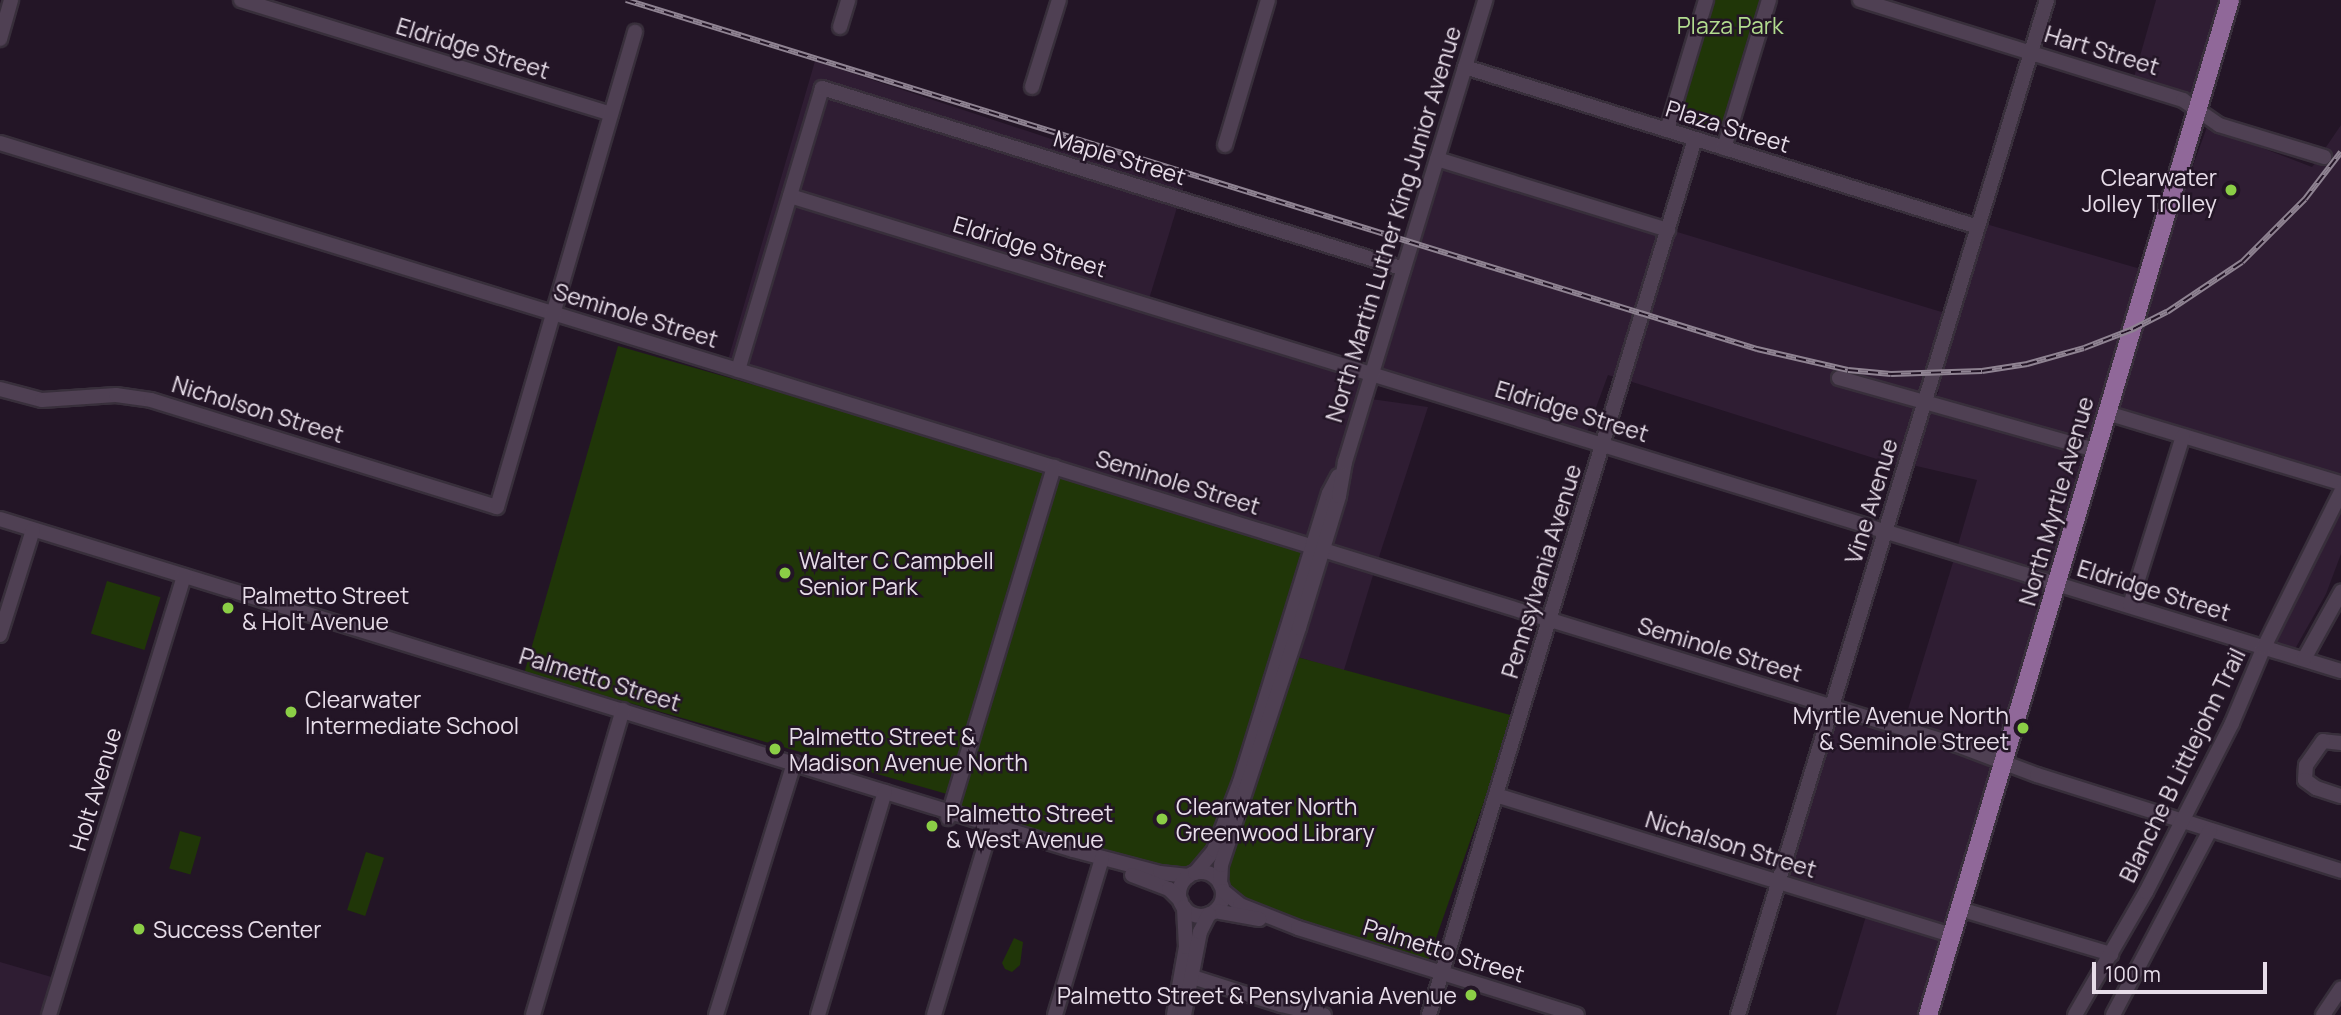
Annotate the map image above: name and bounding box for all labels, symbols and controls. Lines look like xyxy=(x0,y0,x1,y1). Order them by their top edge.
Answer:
park label: Plaza Park xyxy=(1677,11,1783,39)
street label: Eldridge Street xyxy=(393,12,553,84)
street label: Hart Street xyxy=(2041,20,2163,80)
street label: North Martin Luther King Junior Avenue xyxy=(1320,23,1466,425)
street label: Plaza Street xyxy=(1663,94,1793,158)
street label: Maple Street xyxy=(1051,124,1189,190)
place label: Clearwater Jolley Trolley xyxy=(2082,163,2217,217)
marker: Clearwater Jolley Trolley xyxy=(2223,182,2239,198)
street label: Eldridge Street xyxy=(950,210,1110,282)
street label: Seminole Street xyxy=(551,277,721,353)
street label: Nicholson Street xyxy=(169,370,347,448)
street label: Eldridge Street xyxy=(1492,375,1652,447)
street label: North Myrtle Avenue xyxy=(2013,393,2099,609)
street label: Vine Avenue xyxy=(1839,435,1903,567)
street label: Seminole Street xyxy=(1093,444,1263,520)
street label: Pennsylvania Avenue xyxy=(1495,461,1587,681)
place label: Walter C Campbell Senior Park xyxy=(799,546,994,600)
street label: Eldridge Street xyxy=(2074,554,2234,626)
marker: Walter C Campbell Senior Park xyxy=(777,565,793,581)
place label: Palmetto Street & Holt Avenue xyxy=(242,581,409,635)
marker: Palmetto Street & Holt Avenue xyxy=(220,600,236,616)
street label: Seminole Street xyxy=(1635,611,1805,687)
street label: Palmetto Street xyxy=(516,641,684,717)
street label: Blanche B Littlejohn Trail xyxy=(2113,643,2251,887)
place label: Clearwater Intermediate School xyxy=(305,685,519,739)
place label: Myrtle Avenue North & Seminole Street xyxy=(1793,701,2009,755)
marker: Clearwater Intermediate School xyxy=(283,704,299,720)
marker: Myrtle Avenue North & Seminole Street xyxy=(2015,720,2031,736)
place label: Palmetto Street & Madison Avenue North xyxy=(789,722,1028,776)
street label: Holt Avenue xyxy=(63,724,127,854)
marker: Palmetto Street & Madison Avenue North xyxy=(767,741,783,757)
place label: Clearwater North Greenwood Library xyxy=(1176,792,1375,846)
place label: Palmetto Street & West Avenue xyxy=(946,799,1113,853)
street label: Nichalson Street xyxy=(1642,805,1820,883)
marker: Clearwater North Greenwood Library xyxy=(1154,811,1170,827)
marker: Palmetto Street & West Avenue xyxy=(924,818,940,834)
street label: Palmetto Street xyxy=(1360,912,1528,988)
place label: Success Center xyxy=(153,915,322,943)
marker: Success Center xyxy=(131,921,147,937)
scale bar xyxy=(2096,948,2271,992)
text: 100 m xyxy=(2105,960,2161,988)
place label: Palmetto Street & Pensylvania Avenue xyxy=(1057,981,1457,1009)
marker: Palmetto Street & Pensylvania Avenue xyxy=(1463,987,1479,1003)

